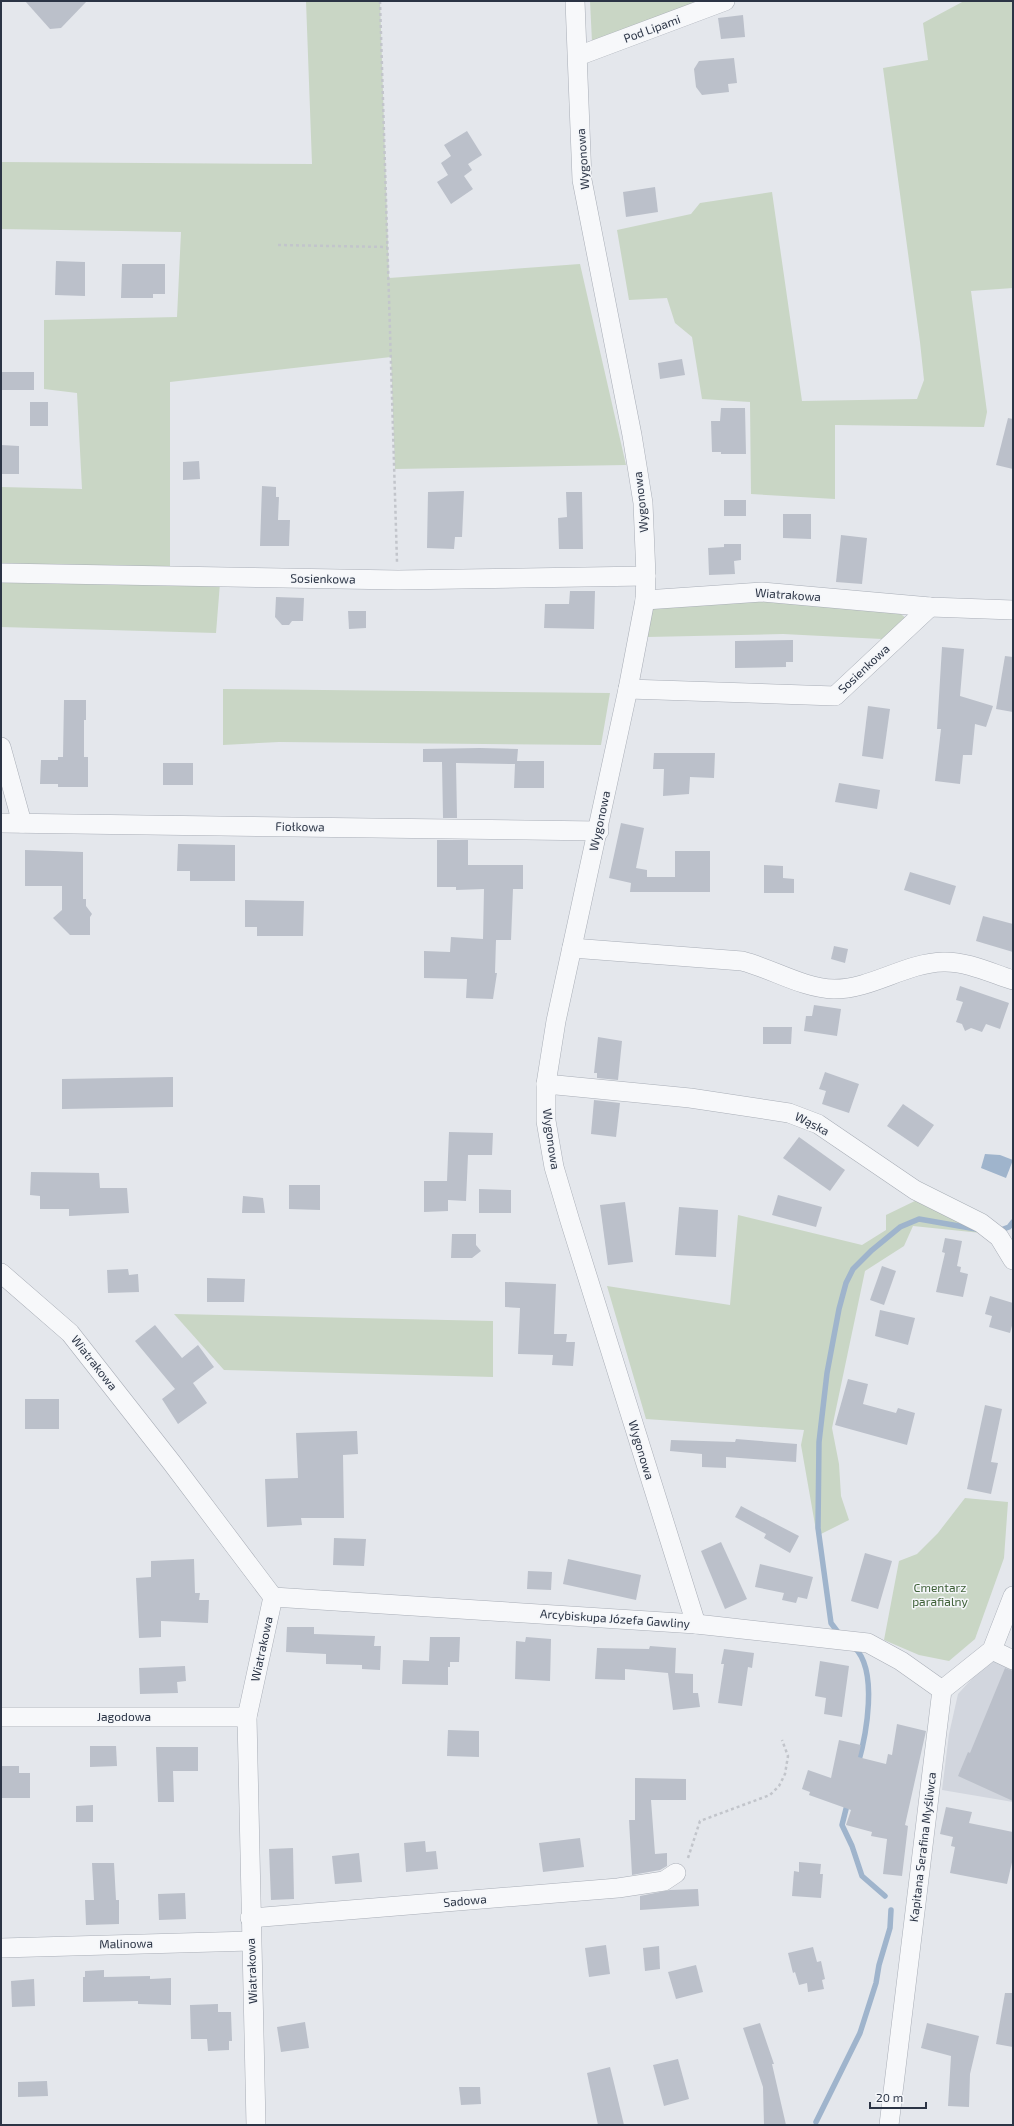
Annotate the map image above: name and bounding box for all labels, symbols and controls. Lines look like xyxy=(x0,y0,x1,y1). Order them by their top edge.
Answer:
street label: Pod Lipami xyxy=(621,11,682,45)
street label: Wygonowa xyxy=(573,128,591,190)
street label: Wygonowa xyxy=(630,471,650,533)
street label: Sosienkowa xyxy=(290,570,356,586)
street label: Wiatrakowa xyxy=(755,585,822,603)
street label: Sosienkowa xyxy=(835,641,892,696)
street label: Wygonowa xyxy=(586,789,612,852)
street label: Fiołkowa xyxy=(275,819,325,833)
street label: Wygonowa xyxy=(541,1108,563,1170)
street label: Wąska xyxy=(793,1109,832,1138)
street label: Wiatrakowa xyxy=(69,1332,121,1393)
street label: Wygonowa xyxy=(626,1418,658,1481)
park label: Cmentarz parafialny xyxy=(912,1580,968,1608)
street label: Arcybiskupa Józefa Gawliny xyxy=(540,1606,691,1630)
street label: Wiatrakowa xyxy=(247,1615,275,1683)
street label: Jagodowa xyxy=(97,1709,151,1723)
street label: Kapitana Serafina Myśliwca xyxy=(906,1771,938,1923)
street label: Sadowa xyxy=(443,1891,487,1909)
street label: Malinowa xyxy=(99,1936,153,1950)
street label: Wiatrakowa xyxy=(243,1938,259,2004)
scale bar xyxy=(870,2084,926,2110)
text: 20 m xyxy=(876,2090,903,2104)

